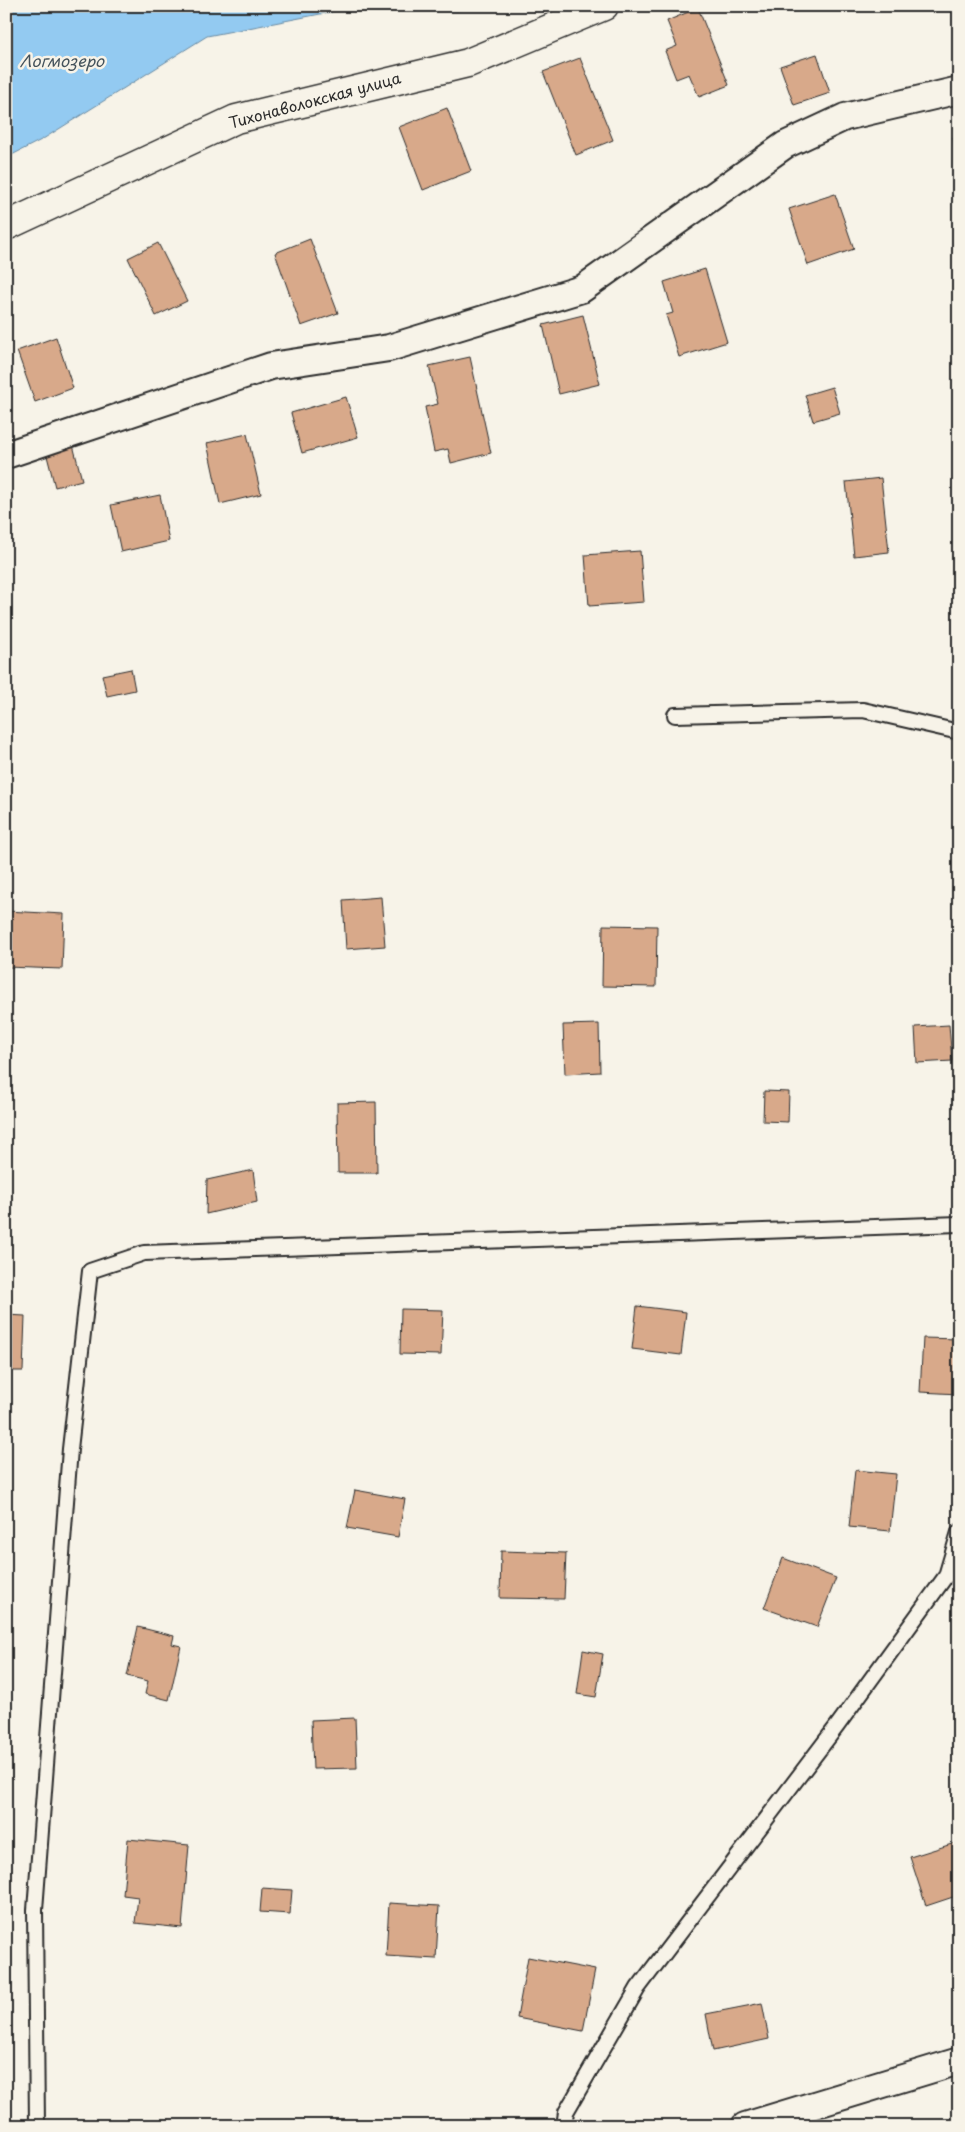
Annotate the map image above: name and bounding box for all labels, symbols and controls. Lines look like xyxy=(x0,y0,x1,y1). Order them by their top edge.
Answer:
water label: Логмозеро xyxy=(20,48,105,72)
street label: Тихонаволокская улица xyxy=(226,65,404,134)

